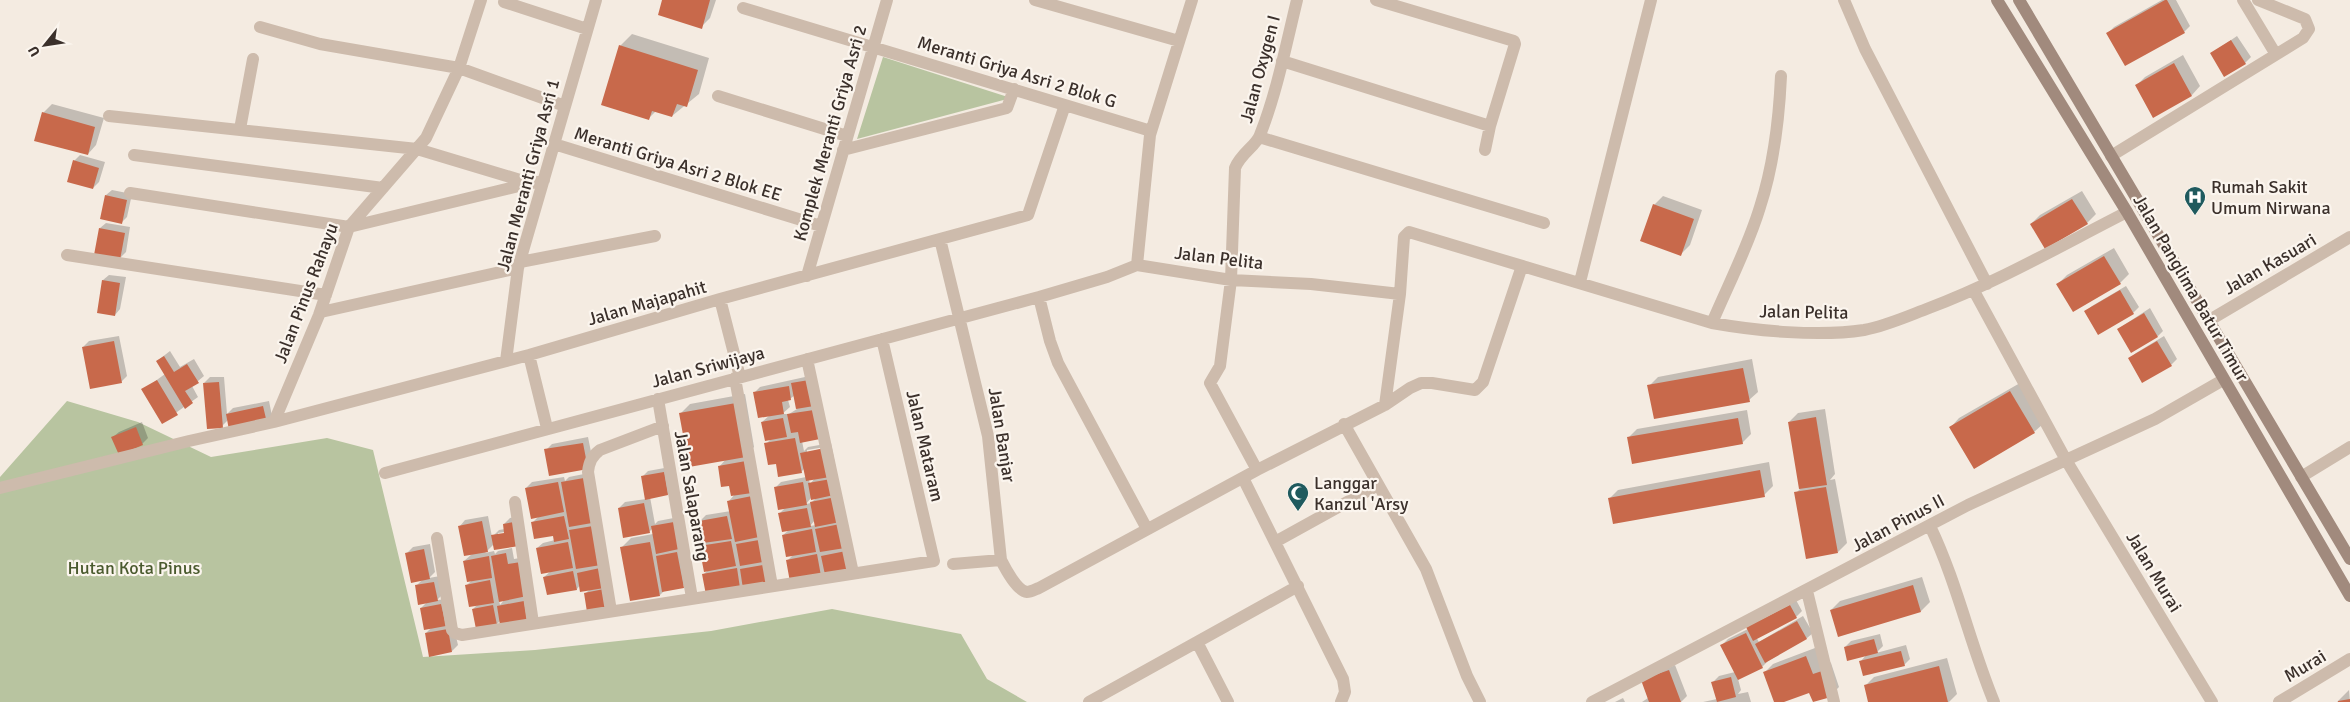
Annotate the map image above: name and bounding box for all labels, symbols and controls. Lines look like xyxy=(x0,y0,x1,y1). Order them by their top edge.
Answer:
street label: Jalan Oxygen I xyxy=(1235,13,1285,125)
north arrow xyxy=(20,20,70,70)
street label: Komplek Meranti Griya Asri 2 xyxy=(789,22,871,244)
street label: Meranti Griya Asri 2 Blok G xyxy=(915,31,1119,113)
text: U xyxy=(24,43,44,60)
street label: Jalan Meranti Griya Asri 1 xyxy=(492,76,564,274)
street label: Meranti Griya Asri 2 Blok EE xyxy=(572,122,784,206)
place label: Rumah Sakit Umum Nirwana xyxy=(2211,176,2331,219)
hospital icon: Rumah Sakit Umum Nirwana xyxy=(2183,185,2207,216)
street label: Jalan Panglima Batur Timur xyxy=(2129,191,2254,386)
street label: Jalan Pinus Rahayu xyxy=(269,220,343,366)
street label: Jalan Kasuari xyxy=(2220,229,2320,299)
street label: Jalan Pelita xyxy=(1173,242,1265,274)
street label: Jalan Majapahit xyxy=(585,276,709,330)
street label: Jalan Pelita xyxy=(1759,300,1849,324)
street label: Jalan Sriwijaya xyxy=(649,341,767,393)
street label: Jalan Banjar xyxy=(984,386,1020,484)
street label: Jalan Mataram xyxy=(901,388,949,504)
street label: Jalan Salaparang xyxy=(670,429,714,563)
place label: Langgar Kanzul 'Arsy xyxy=(1314,472,1409,515)
mosque icon: Langgar Kanzul 'Arsy xyxy=(1286,481,1310,512)
street label: Jalan Pinus II xyxy=(1848,489,1948,557)
street label: Jalan Murai xyxy=(2121,528,2187,616)
park label: Hutan Kota Pinus xyxy=(68,557,201,579)
street label: Murai xyxy=(2280,645,2330,687)

